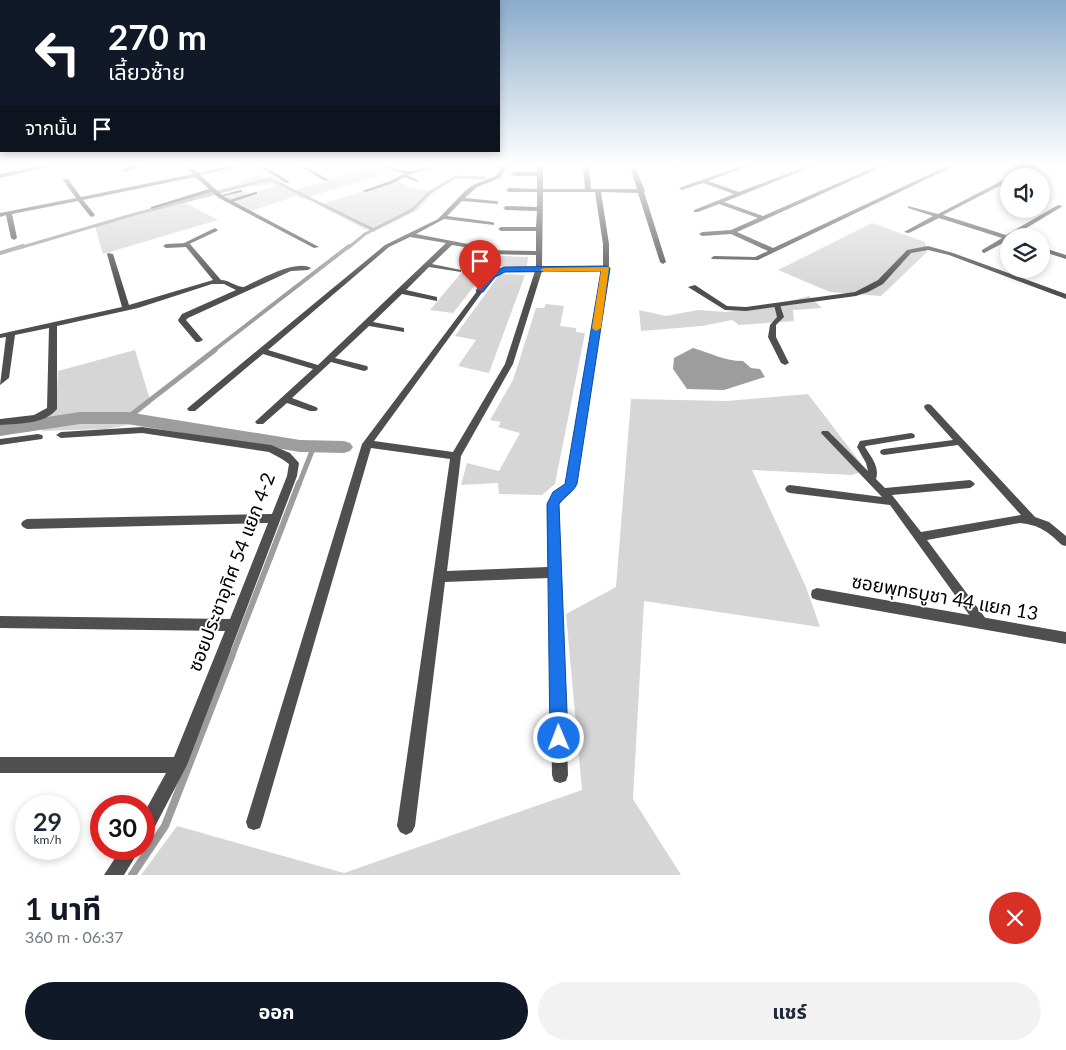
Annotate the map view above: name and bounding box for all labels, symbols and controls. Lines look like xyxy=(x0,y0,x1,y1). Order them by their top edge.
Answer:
text: 270 m xyxy=(108,15,207,57)
icon: left xyxy=(25,20,90,85)
text: เลี้ยวซ้าย xyxy=(108,58,185,85)
icon: arrive xyxy=(88,115,116,143)
text: จากนั้น xyxy=(25,116,78,139)
map controls xyxy=(1000,168,1050,278)
button: sound xyxy=(1000,168,1050,218)
button: layers xyxy=(1000,228,1050,278)
pin xyxy=(459,240,501,291)
icon: arrive xyxy=(466,247,494,275)
street label: ซอยประชาอุทิศ 54 แยก 4-2 xyxy=(182,469,280,675)
street label: ซอยพุทธบูชา 44 แยก 13 xyxy=(850,569,1040,626)
position arrow xyxy=(532,711,584,763)
speed limit sign: 30 xyxy=(90,795,155,860)
text: 29 xyxy=(33,806,62,836)
text: km/h xyxy=(33,832,62,847)
text: 1 นาที xyxy=(25,890,101,926)
button: close xyxy=(989,892,1041,944)
text: 360 m · 06:37 xyxy=(25,927,124,946)
button: ออก xyxy=(25,982,528,1040)
button: แชร์ xyxy=(538,982,1041,1040)

